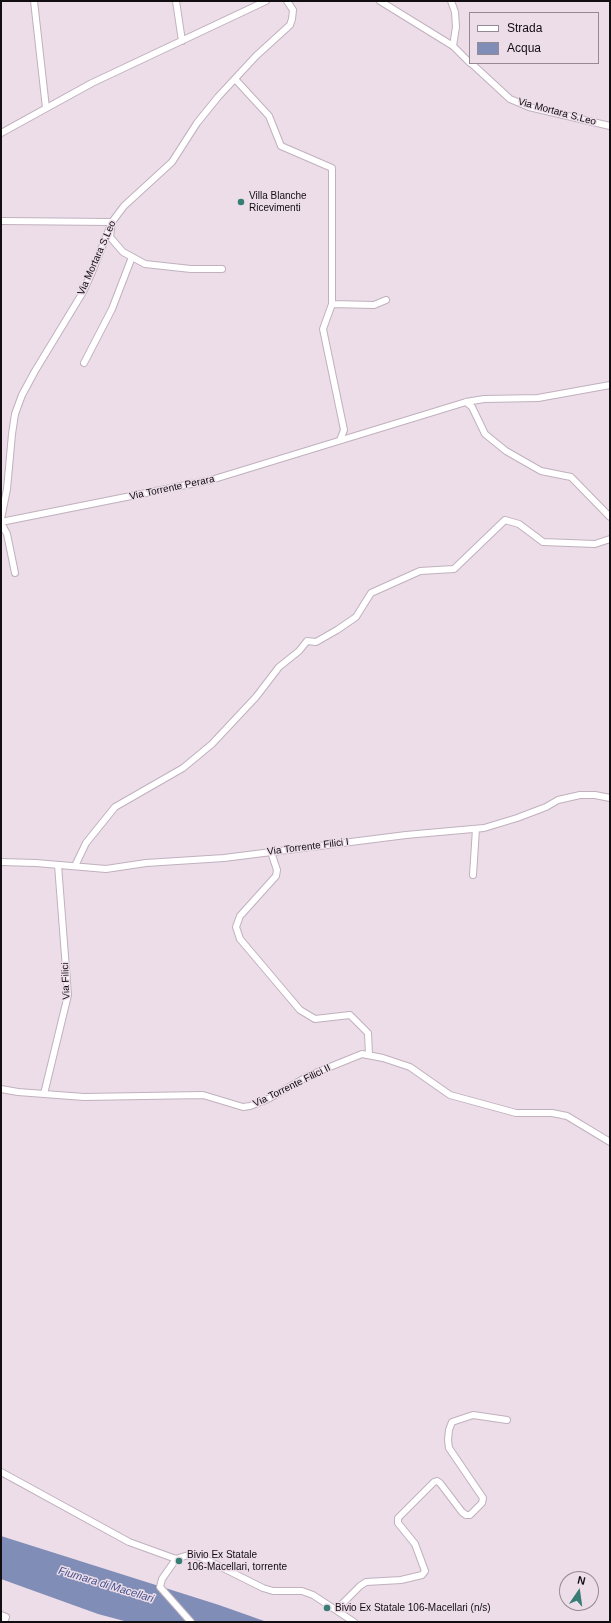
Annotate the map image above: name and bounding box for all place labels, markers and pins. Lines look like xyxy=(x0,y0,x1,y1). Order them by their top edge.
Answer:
place label: Villa Blanche Ricevimenti xyxy=(249,190,307,214)
marker: Villa Blanche Ricevimenti xyxy=(236,197,246,207)
place label: Bivio Ex Statale 106-Macellari, torrente xyxy=(187,1549,287,1572)
marker: Bivio Ex Statale 106-Macellari, torrente xyxy=(174,1556,184,1566)
place label: Bivio Ex Statale 106-Macellari (n/s) xyxy=(335,1602,491,1614)
marker: Bivio Ex Statale 106-Macellari (n/s) xyxy=(322,1603,332,1613)

